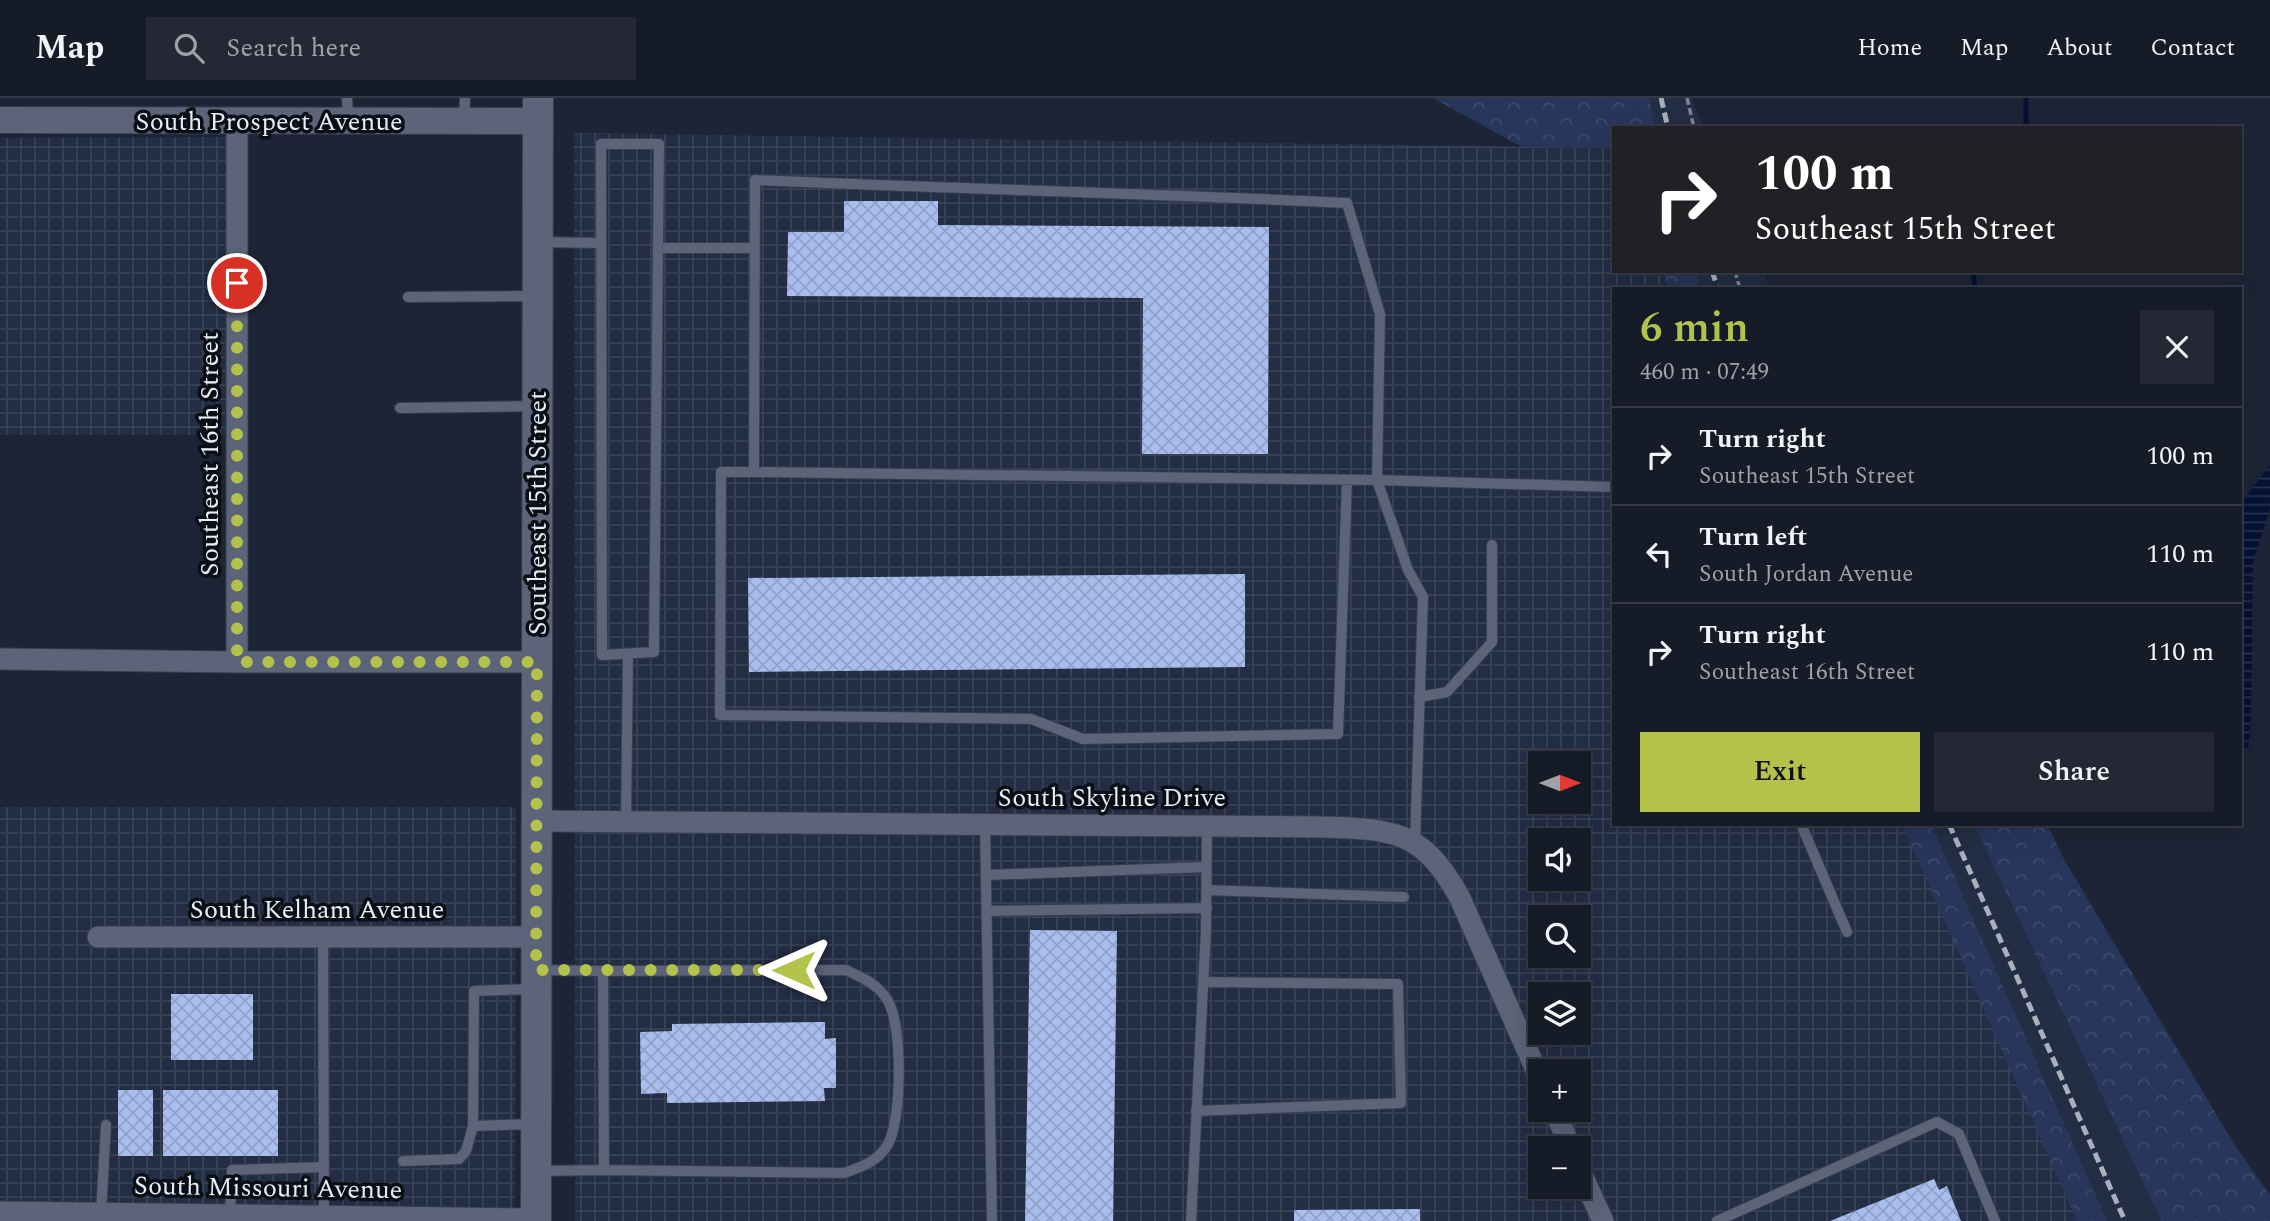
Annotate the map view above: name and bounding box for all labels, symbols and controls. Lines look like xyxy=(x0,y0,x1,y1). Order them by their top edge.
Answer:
search box xyxy=(146,17,636,80)
text: Map xyxy=(35,23,104,73)
text: Search here xyxy=(226,28,361,68)
icon: search xyxy=(170,29,208,67)
text: Home xyxy=(1857,30,1922,66)
text: Map xyxy=(1960,30,2008,66)
text: About xyxy=(2046,30,2112,66)
text: Contact xyxy=(2150,30,2235,66)
street label: South Prospect Avenue xyxy=(135,102,403,142)
text: 100 m xyxy=(1755,137,1894,212)
icon: right xyxy=(1640,154,1731,245)
text: Southeast 15th Street xyxy=(1755,205,2056,254)
pin xyxy=(207,253,267,313)
icon: arrive xyxy=(218,264,256,302)
text: 6 min xyxy=(1640,297,1749,360)
button: close xyxy=(2140,310,2214,384)
street label: Southeast 16th Street xyxy=(190,332,230,576)
text: 460 m · 07:49 xyxy=(1640,355,1769,390)
street label: Southeast 15th Street xyxy=(518,391,558,635)
text: Turn right xyxy=(1699,419,1826,459)
text: 100 m xyxy=(2146,436,2214,476)
icon: right xyxy=(1640,437,1678,475)
text: Southeast 15th Street xyxy=(1699,459,1915,494)
text: Turn left xyxy=(1699,517,1807,557)
text: 110 m xyxy=(2146,534,2214,574)
icon: left xyxy=(1640,535,1678,573)
text: South Jordan Avenue xyxy=(1699,557,1914,592)
text: Turn right xyxy=(1699,615,1826,655)
text: 110 m xyxy=(2146,632,2214,672)
icon: right xyxy=(1640,633,1678,671)
text: Southeast 16th Street xyxy=(1699,655,1915,690)
button: Exit xyxy=(1640,732,1920,812)
button: Share xyxy=(1934,732,2214,812)
north arrow xyxy=(1528,751,1591,814)
map controls xyxy=(1528,751,1591,1199)
street label: South Skyline Drive xyxy=(998,778,1226,818)
button: sound xyxy=(1528,828,1591,891)
street label: South Kelham Avenue xyxy=(190,890,444,930)
button: search xyxy=(1528,905,1591,968)
position arrow xyxy=(757,933,831,1007)
button: layers xyxy=(1528,982,1591,1045)
button: + xyxy=(1528,1059,1591,1122)
button: − xyxy=(1528,1136,1591,1199)
street label: South Missouri Avenue xyxy=(133,1166,403,1210)

